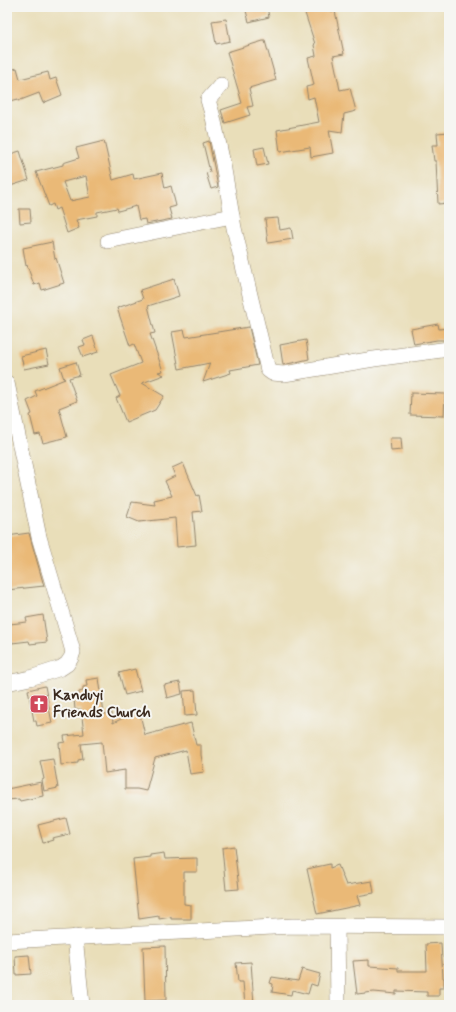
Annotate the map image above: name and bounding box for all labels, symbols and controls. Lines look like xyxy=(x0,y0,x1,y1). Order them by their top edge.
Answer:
place label: Kanduyi Friends Church xyxy=(53,686,151,723)
church icon: Kanduyi Friends Church xyxy=(28,693,50,715)

